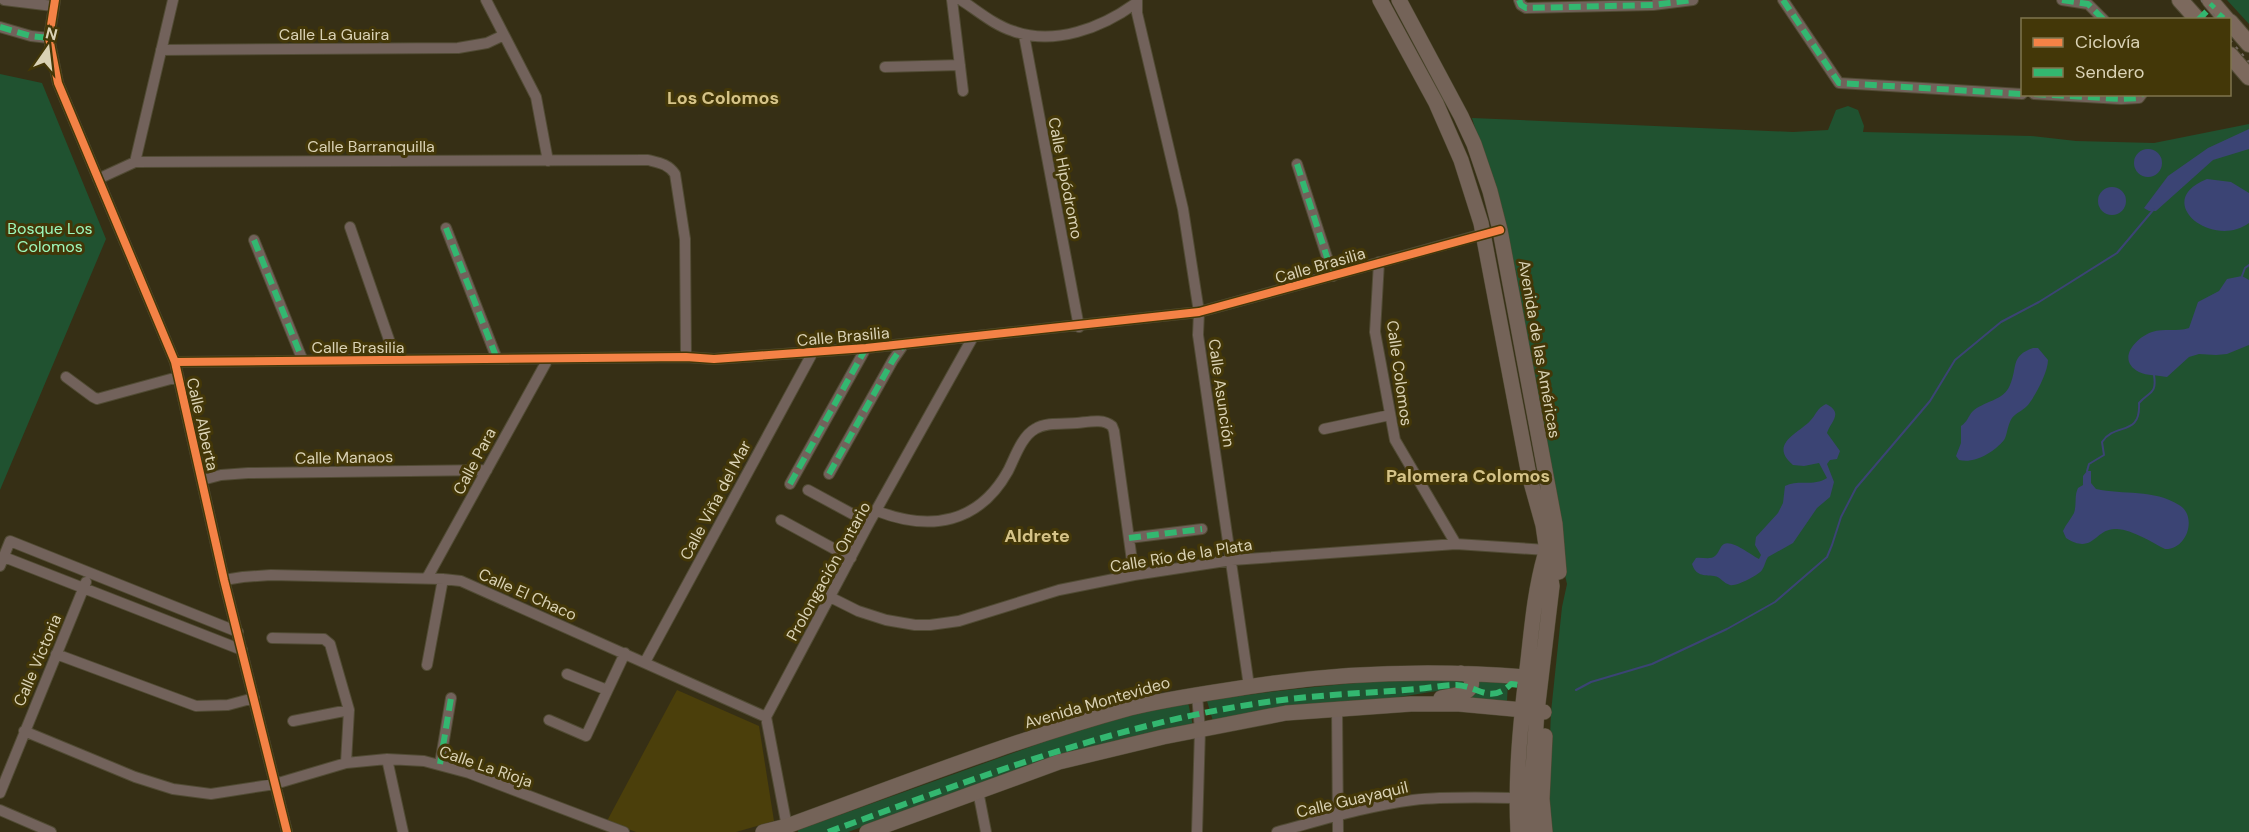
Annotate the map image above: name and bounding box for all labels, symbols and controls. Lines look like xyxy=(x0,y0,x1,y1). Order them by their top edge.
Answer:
north arrow xyxy=(18,18,78,78)
legend xyxy=(2021,18,2231,96)
text: N xyxy=(43,22,60,46)
street label: Calle La Guaira xyxy=(279,24,389,45)
text: Ciclovía xyxy=(2075,30,2140,54)
text: Sendero xyxy=(2075,60,2145,84)
district label: Los Colomos xyxy=(667,86,779,110)
street label: Calle Hipódromo xyxy=(1043,115,1088,241)
street label: Calle Barranquilla xyxy=(307,136,435,157)
park label: Bosque Los Colomos xyxy=(7,218,93,257)
street label: Calle Brasilia xyxy=(1273,243,1368,288)
street label: Avenida de las Américas xyxy=(1513,258,1566,440)
street label: Calle Colomos xyxy=(1382,319,1417,427)
street label: Calle Brasilia xyxy=(796,322,890,351)
street label: Calle Brasilia xyxy=(312,337,404,358)
street label: Calle Asunción xyxy=(1203,337,1240,449)
street label: Calle Alberta xyxy=(182,376,223,473)
street label: Calle Para xyxy=(448,424,501,498)
street label: Calle Viña del Mar xyxy=(675,437,756,564)
street label: Calle Manaos xyxy=(295,446,393,469)
district label: Palomera Colomos xyxy=(1386,464,1550,488)
street label: Prolongación Ontario xyxy=(781,498,875,645)
district label: Aldrete xyxy=(1004,524,1070,548)
street label: Calle Río de la Plata xyxy=(1108,534,1254,577)
street label: Calle El Chaco xyxy=(475,563,580,626)
street label: Calle Victoria xyxy=(9,611,66,709)
street label: Avenida Montevideo xyxy=(1022,672,1173,733)
street label: Calle La Rioja xyxy=(436,741,535,792)
street label: Calle Guayaquil xyxy=(1294,776,1410,823)

